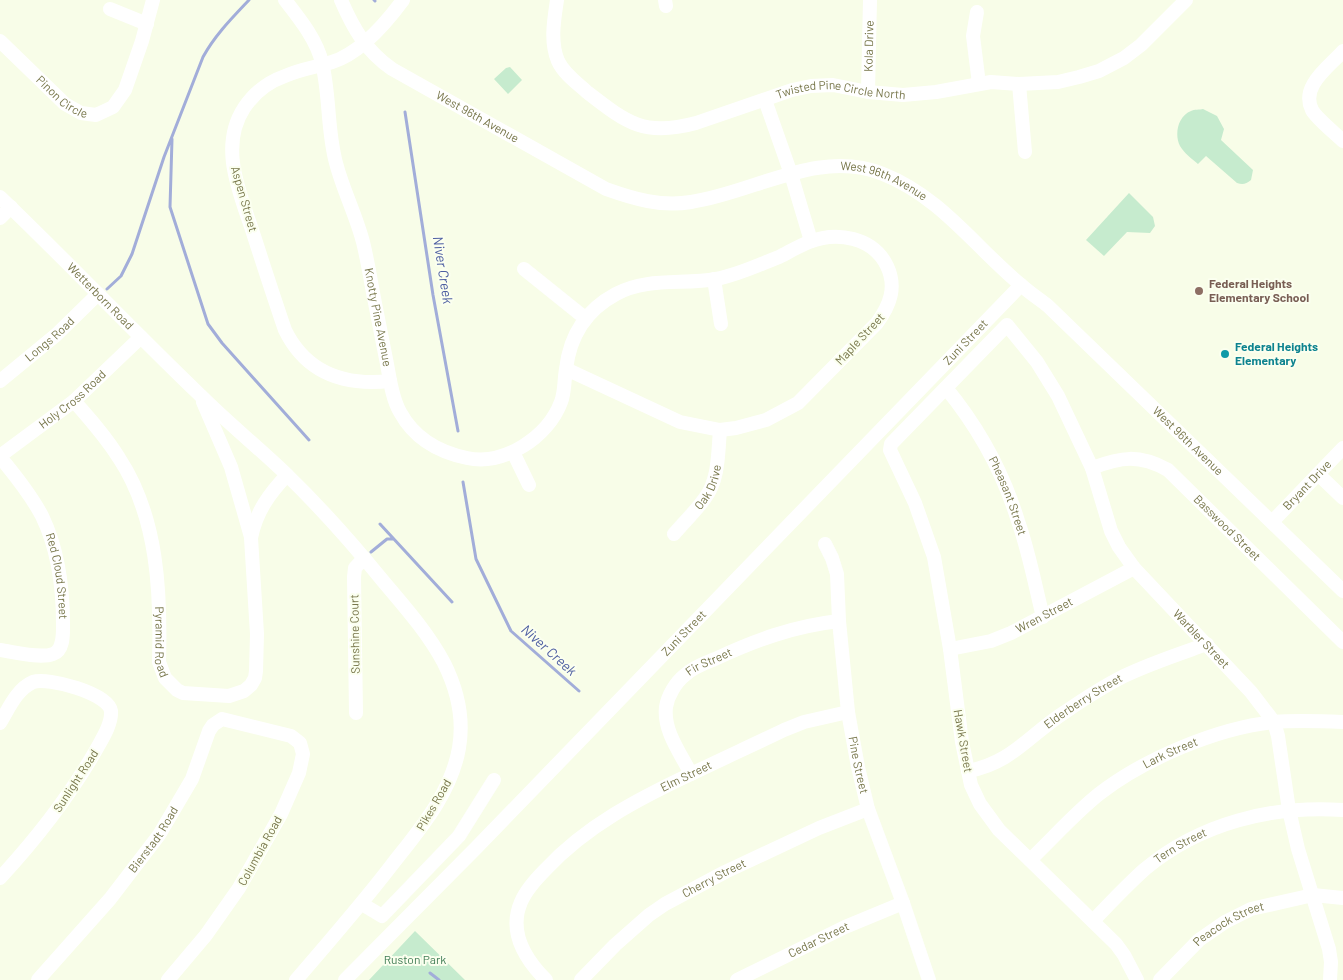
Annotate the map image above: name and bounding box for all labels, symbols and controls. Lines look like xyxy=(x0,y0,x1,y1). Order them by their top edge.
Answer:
street label: Kola Drive xyxy=(860,20,876,72)
street label: Pinon Circle xyxy=(34,72,88,120)
street label: Twisted Pine Circle North xyxy=(774,77,906,101)
street label: West 96th Avenue xyxy=(434,87,522,145)
street label: West 96th Avenue xyxy=(840,158,930,203)
street label: Aspen Street xyxy=(229,164,261,233)
water label: Niver Creek xyxy=(430,235,457,305)
street label: Wetterborn Road xyxy=(65,259,137,332)
street label: Knotty Pine Avenue xyxy=(363,266,395,368)
place label: Federal Heights Elementary School xyxy=(1209,276,1309,304)
marker: Federal Heights Elementary School xyxy=(1193,285,1205,297)
street label: Maple Street xyxy=(832,310,887,367)
street label: Longs Road xyxy=(22,313,77,364)
street label: Zuni Street xyxy=(940,316,990,367)
place label: Federal Heights Elementary xyxy=(1235,339,1318,367)
marker: Federal Heights Elementary xyxy=(1219,348,1231,360)
street label: Holy Cross Road xyxy=(36,366,108,431)
street label: West 96th Avenue xyxy=(1150,403,1227,478)
street label: Pheasant Street xyxy=(986,453,1030,537)
street label: Bryant Drive xyxy=(1279,457,1334,512)
street label: Oak Drive xyxy=(691,463,723,512)
street label: Basswood Street xyxy=(1191,491,1264,563)
street label: Red Cloud Street xyxy=(44,531,71,619)
street label: Sunshine Court xyxy=(346,594,362,674)
street label: Wren Street xyxy=(1013,594,1075,635)
street label: Pyramid Road xyxy=(153,606,172,679)
street label: Warbler Street xyxy=(1171,606,1233,671)
street label: Zuni Street xyxy=(658,607,708,658)
water label: Niver Creek xyxy=(518,621,580,679)
street label: Fir Street xyxy=(682,644,734,678)
street label: Elderberry Street xyxy=(1041,670,1124,731)
street label: Hawk Street xyxy=(952,708,976,773)
street label: Lark Street xyxy=(1140,734,1199,771)
street label: Pine Street xyxy=(847,735,872,795)
street label: Sunlight Road xyxy=(50,746,101,814)
street label: Elm Street xyxy=(658,757,714,794)
street label: Pikes Road xyxy=(413,776,453,833)
street label: Bierstadt Road xyxy=(125,804,180,875)
street label: Columbia Road xyxy=(234,813,284,888)
street label: Tern Street xyxy=(1151,824,1208,866)
street label: Cherry Street xyxy=(679,855,748,900)
street label: Peacock Street xyxy=(1189,898,1265,948)
street label: Cedar Street xyxy=(786,918,851,960)
park label: Ruston Park xyxy=(384,952,446,966)

